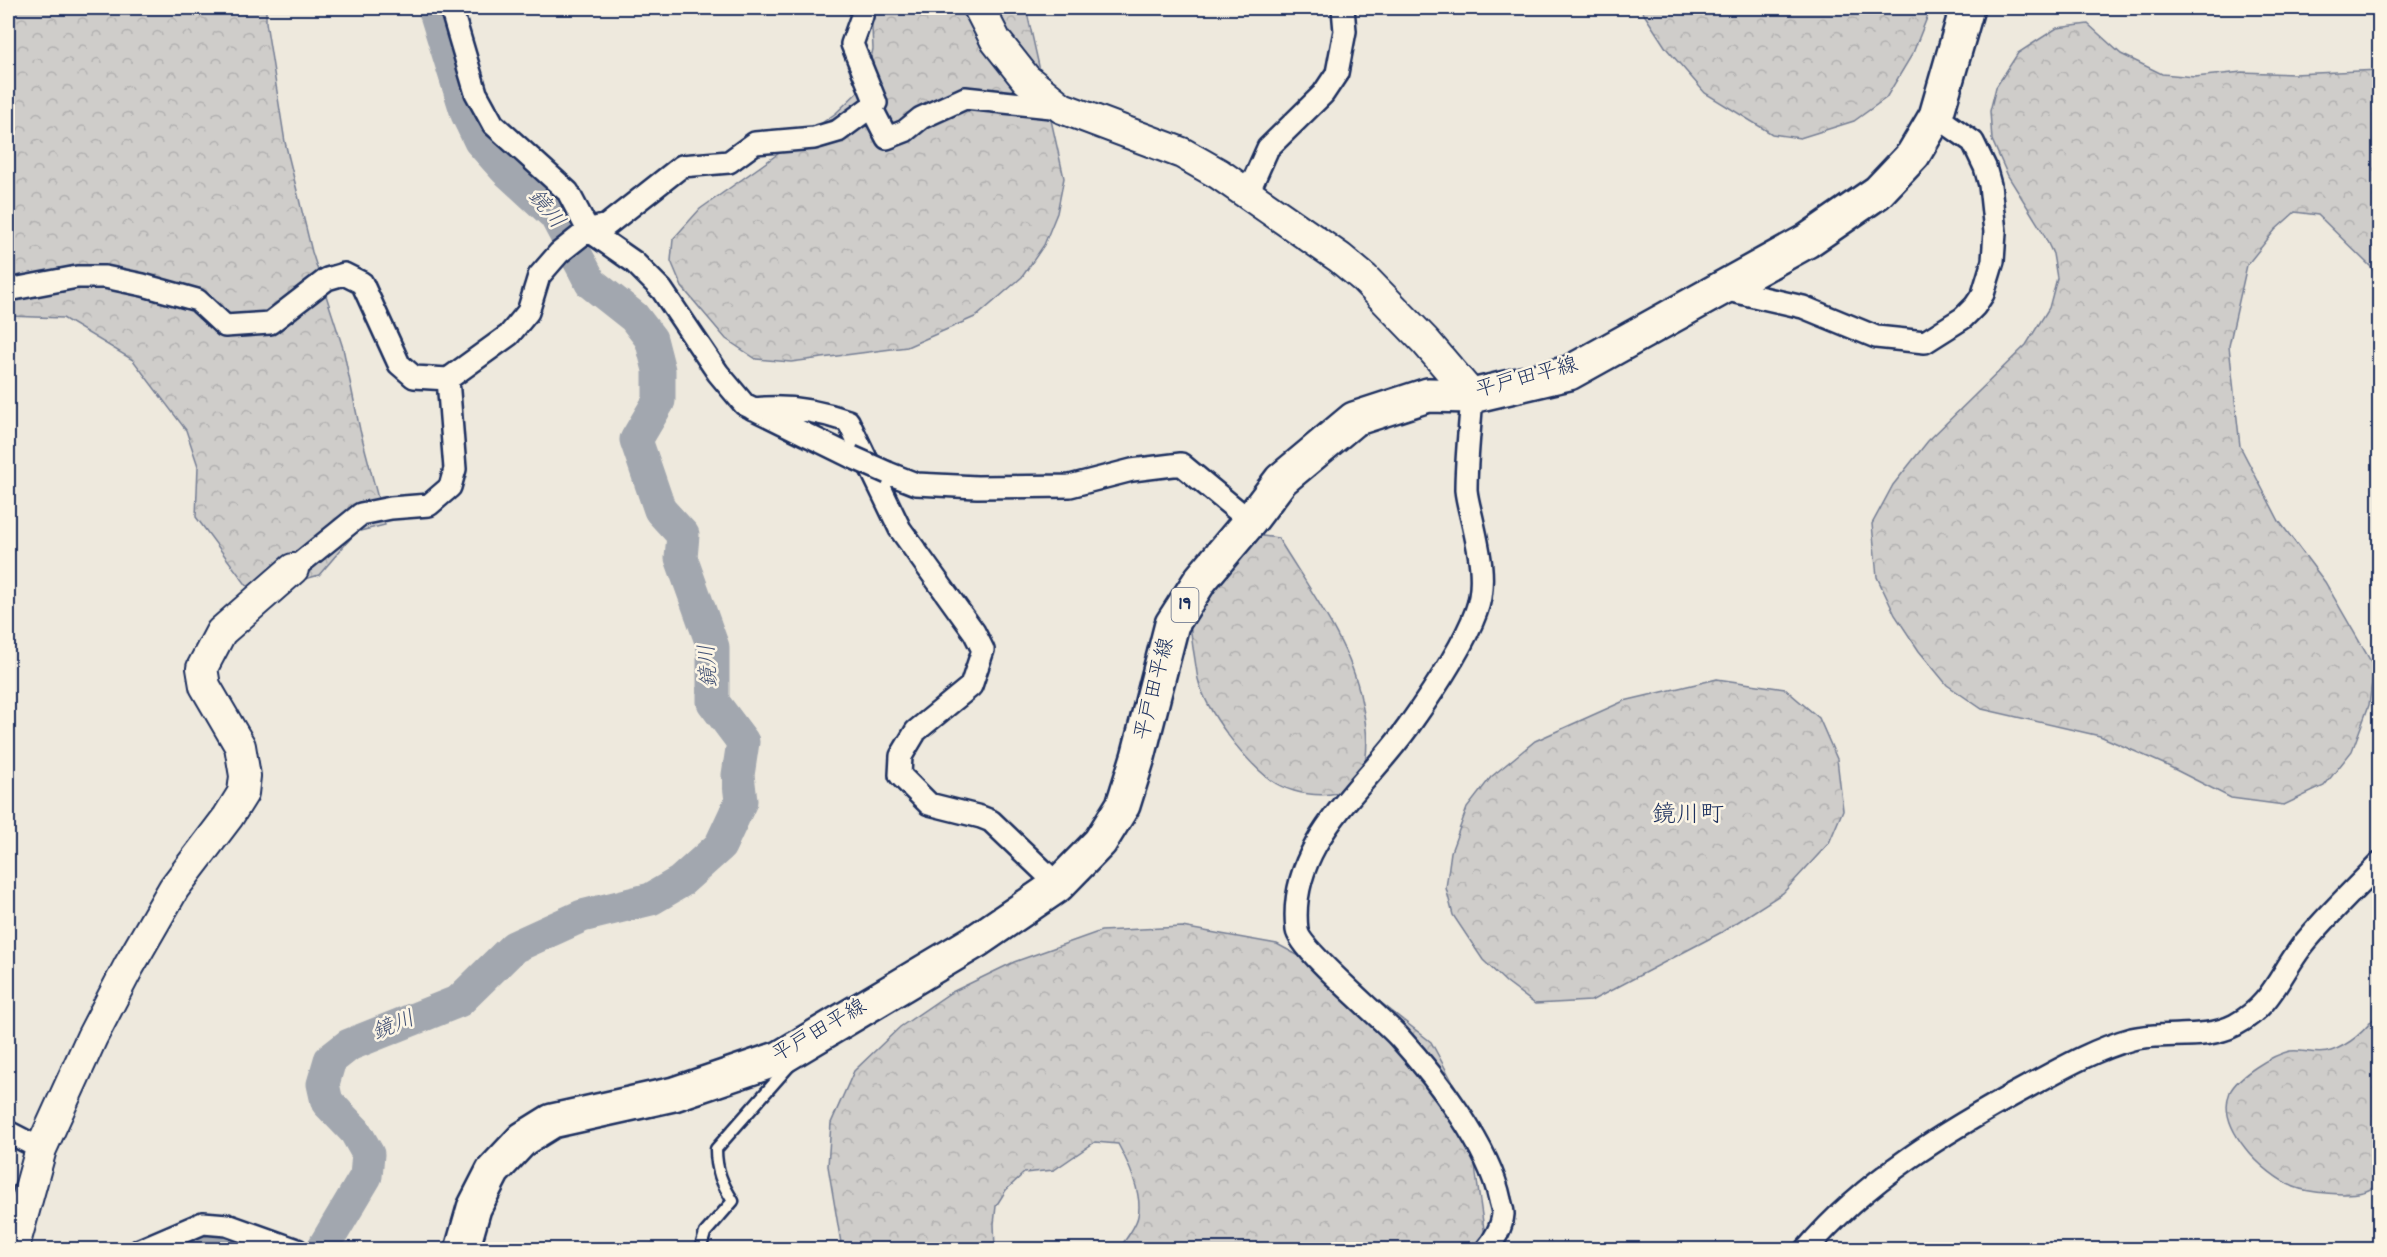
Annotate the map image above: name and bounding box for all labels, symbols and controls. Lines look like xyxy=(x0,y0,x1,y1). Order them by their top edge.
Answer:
water label: 鏡川 xyxy=(519,183,571,237)
street label: 平戸田平線 xyxy=(1472,351,1582,407)
road number: 19 xyxy=(1172,588,1198,622)
street label: 平戸田平線 xyxy=(1129,634,1183,744)
water label: 鏡川 xyxy=(693,643,727,689)
district label: 鏡川町 xyxy=(1652,799,1724,833)
street label: 平戸田平線 xyxy=(767,993,873,1071)
water label: 鏡川 xyxy=(368,1004,420,1050)

